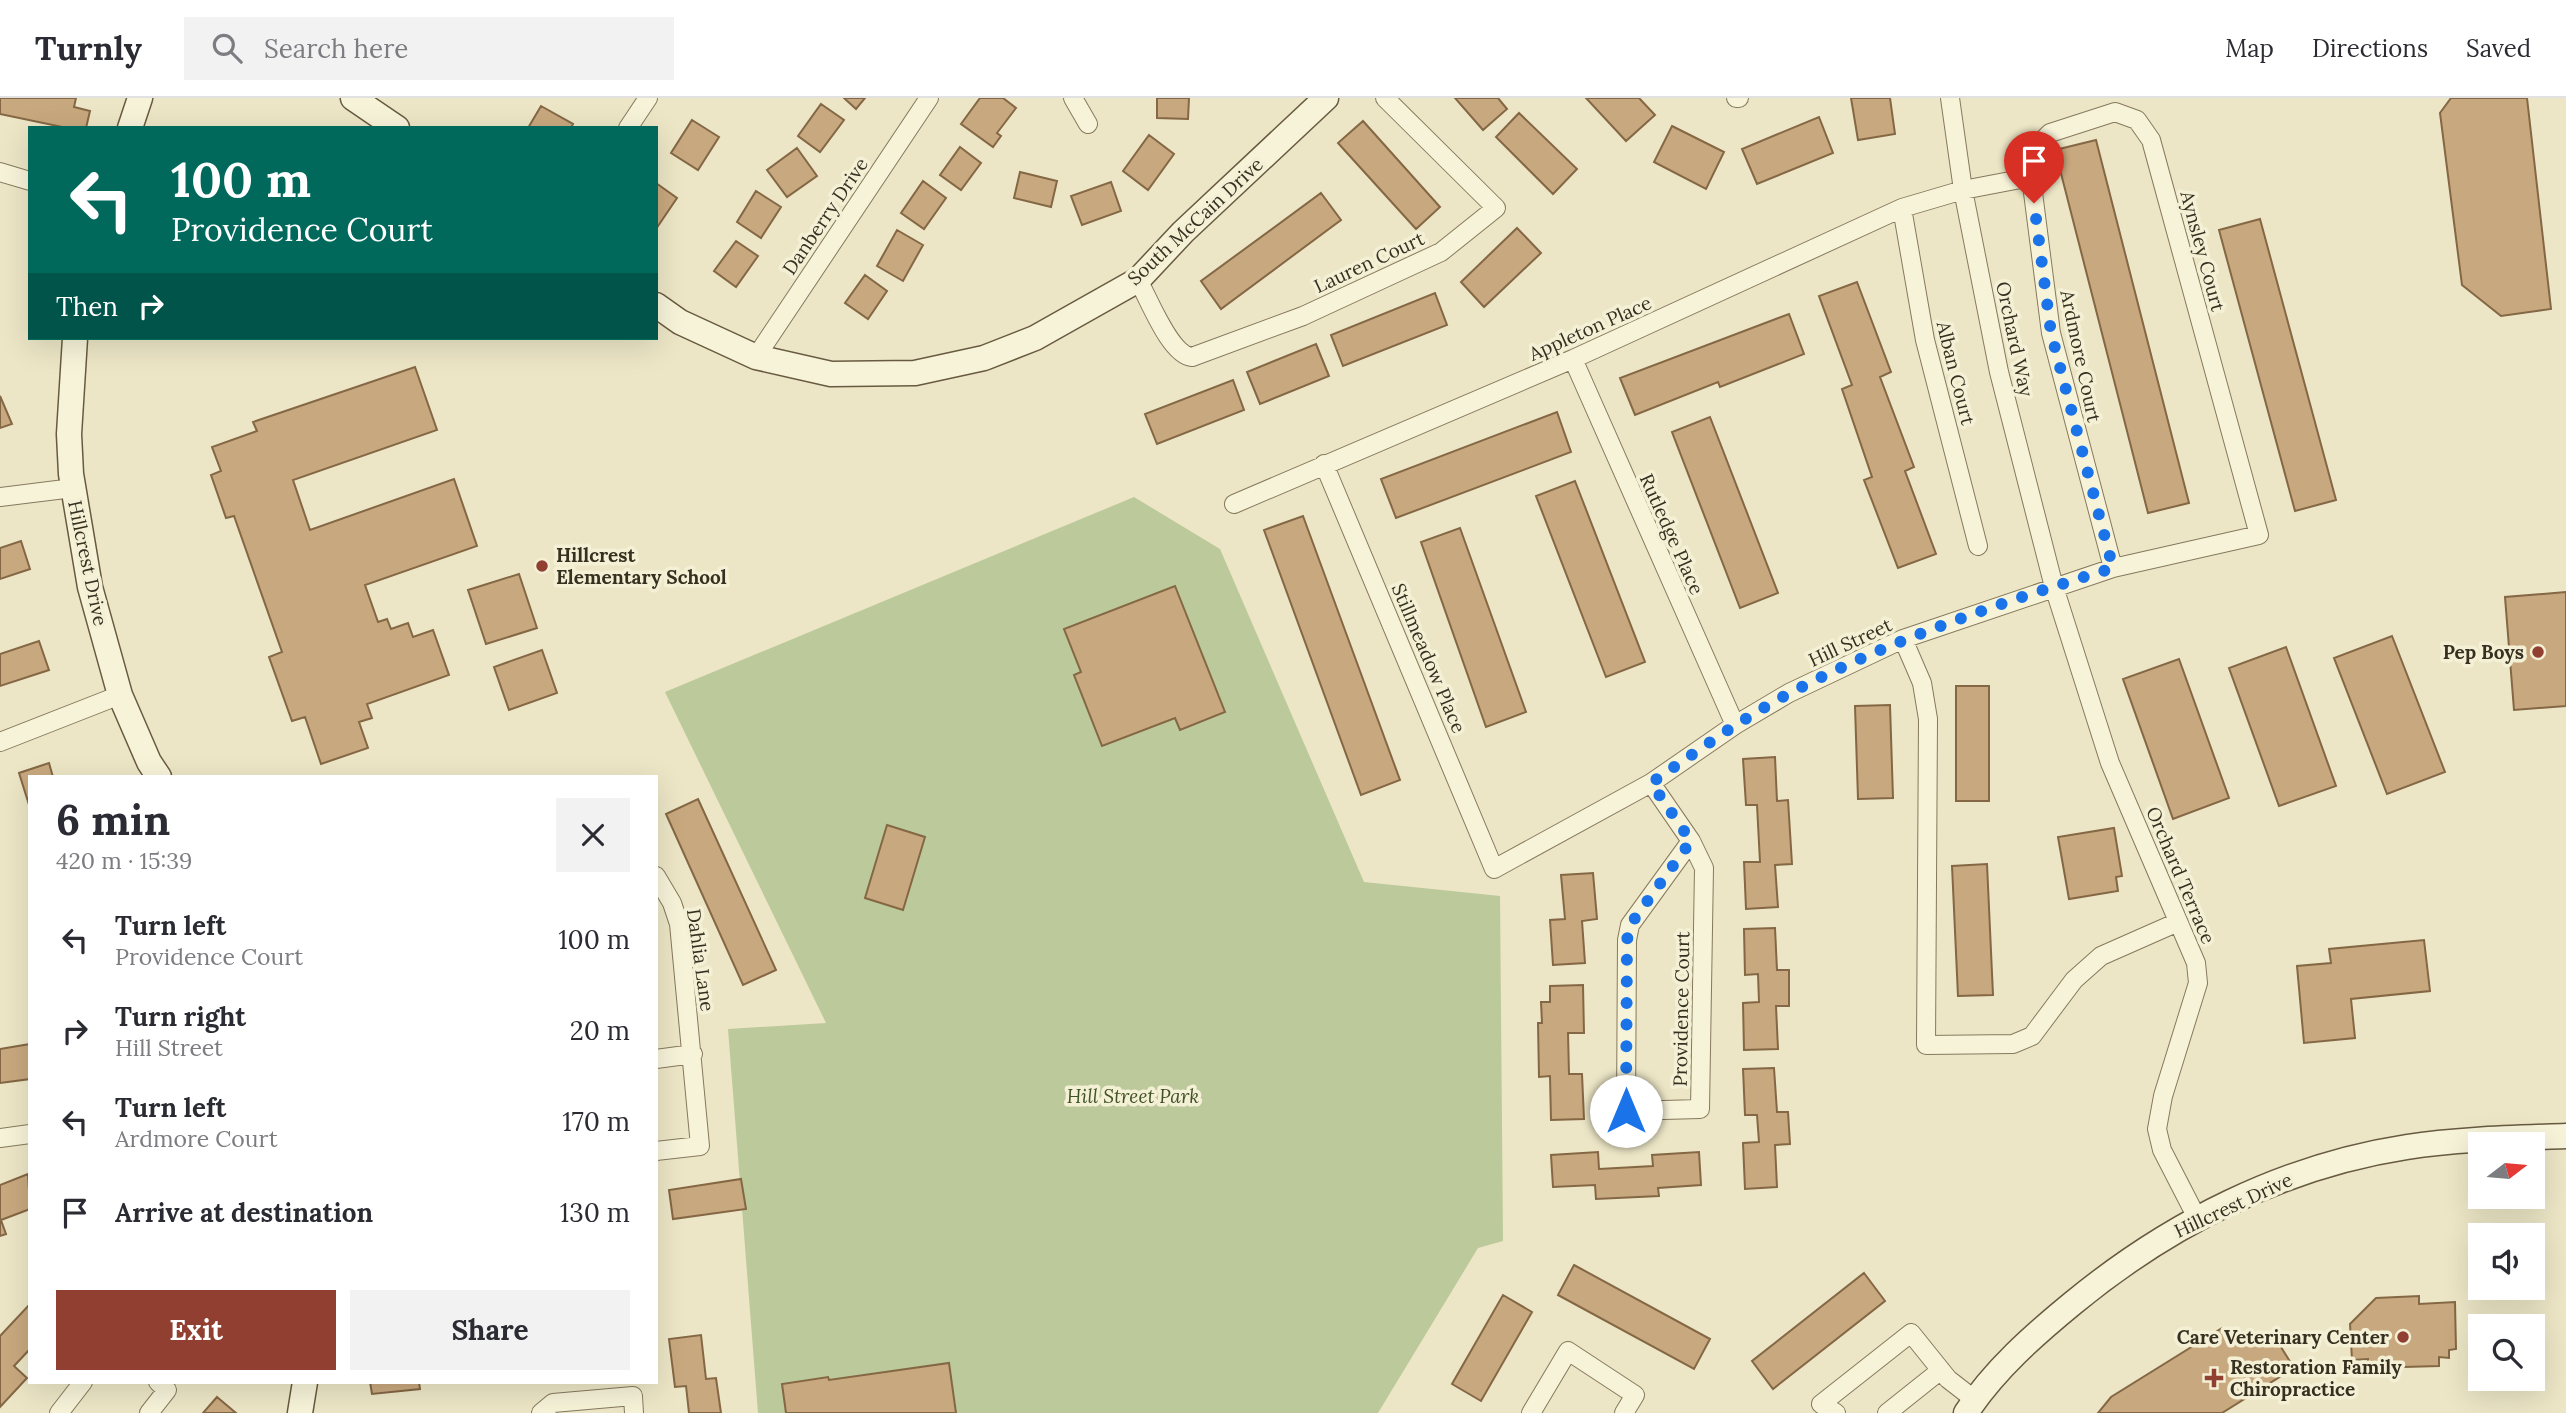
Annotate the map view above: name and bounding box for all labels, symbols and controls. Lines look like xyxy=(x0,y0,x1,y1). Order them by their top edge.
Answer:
search box xyxy=(184,17,674,80)
text: Turnly xyxy=(35,27,142,69)
icon: search xyxy=(208,29,246,67)
text: Search here xyxy=(264,32,408,65)
text: Map xyxy=(2225,33,2274,64)
text: Directions xyxy=(2312,33,2428,64)
text: Saved xyxy=(2466,33,2531,64)
pin xyxy=(2004,131,2064,203)
icon: arrive xyxy=(2015,142,2053,180)
text: 100 m xyxy=(171,148,311,210)
street label: South McCain Drive xyxy=(1122,152,1268,290)
street label: Danberry Drive xyxy=(777,153,873,279)
icon: left xyxy=(56,154,147,245)
street label: Aynsley Court xyxy=(2175,187,2231,315)
text: Providence Court xyxy=(171,209,433,250)
street label: Lauren Court xyxy=(1310,226,1428,298)
street label: Orchard Way xyxy=(1991,279,2039,399)
icon: right xyxy=(132,287,170,325)
street label: Ardmore Court xyxy=(2055,287,2107,425)
text: Then xyxy=(56,290,118,323)
street label: Appleton Place xyxy=(1524,290,1655,366)
street label: Alban Court xyxy=(1931,318,1981,428)
street label: Rutledge Place xyxy=(1635,470,1709,598)
street label: Hillcrest Drive xyxy=(63,498,113,628)
place label: Hillcrest Elementary School xyxy=(556,543,727,589)
marker: Hillcrest Elementary School xyxy=(534,558,550,574)
street label: Stillmeadow Place xyxy=(1387,580,1471,736)
street label: Hill Street xyxy=(1804,612,1896,672)
place label: Pep Boys xyxy=(2443,640,2524,664)
marker: Pep Boys xyxy=(2530,644,2546,660)
text: 6 min xyxy=(56,793,170,847)
button: close xyxy=(556,798,630,872)
street label: Orchard Terrace xyxy=(2141,803,2221,947)
text: 420 m · 15:39 xyxy=(56,846,192,875)
street label: Dahlia Lane xyxy=(682,907,720,1013)
text: Turn left xyxy=(115,909,226,942)
icon: left xyxy=(56,921,94,959)
text: 100 m xyxy=(558,923,630,956)
street label: Providence Court xyxy=(1668,930,1694,1087)
text: Providence Court xyxy=(115,942,303,971)
text: Turn right xyxy=(115,1000,246,1033)
icon: right xyxy=(56,1012,94,1050)
text: 20 m xyxy=(570,1014,630,1047)
text: Hill Street xyxy=(115,1033,223,1062)
position arrow xyxy=(1589,1074,1663,1148)
park label: Hill Street Park xyxy=(1067,1084,1199,1108)
text: Turn left xyxy=(115,1091,226,1124)
icon: left xyxy=(56,1103,94,1141)
text: 170 m xyxy=(562,1105,630,1138)
text: Ardmore Court xyxy=(115,1124,278,1153)
north arrow xyxy=(2468,1132,2544,1209)
map controls xyxy=(2468,1132,2545,1391)
street label: Hillcrest Drive xyxy=(2170,1167,2296,1243)
icon: arrive xyxy=(56,1194,94,1232)
text: Arrive at destination xyxy=(115,1196,373,1229)
text: 130 m xyxy=(560,1196,630,1229)
button: sound xyxy=(2468,1223,2545,1300)
button: Exit xyxy=(56,1290,336,1370)
button: Share xyxy=(350,1290,630,1370)
button: search xyxy=(2468,1314,2545,1391)
place label: Care Veterinary Center xyxy=(2177,1325,2389,1349)
marker: Care Veterinary Center xyxy=(2395,1329,2411,1345)
place label: Restoration Family Chiropractice xyxy=(2230,1355,2402,1401)
marker: Restoration Family Chiropractice xyxy=(2204,1368,2224,1388)

